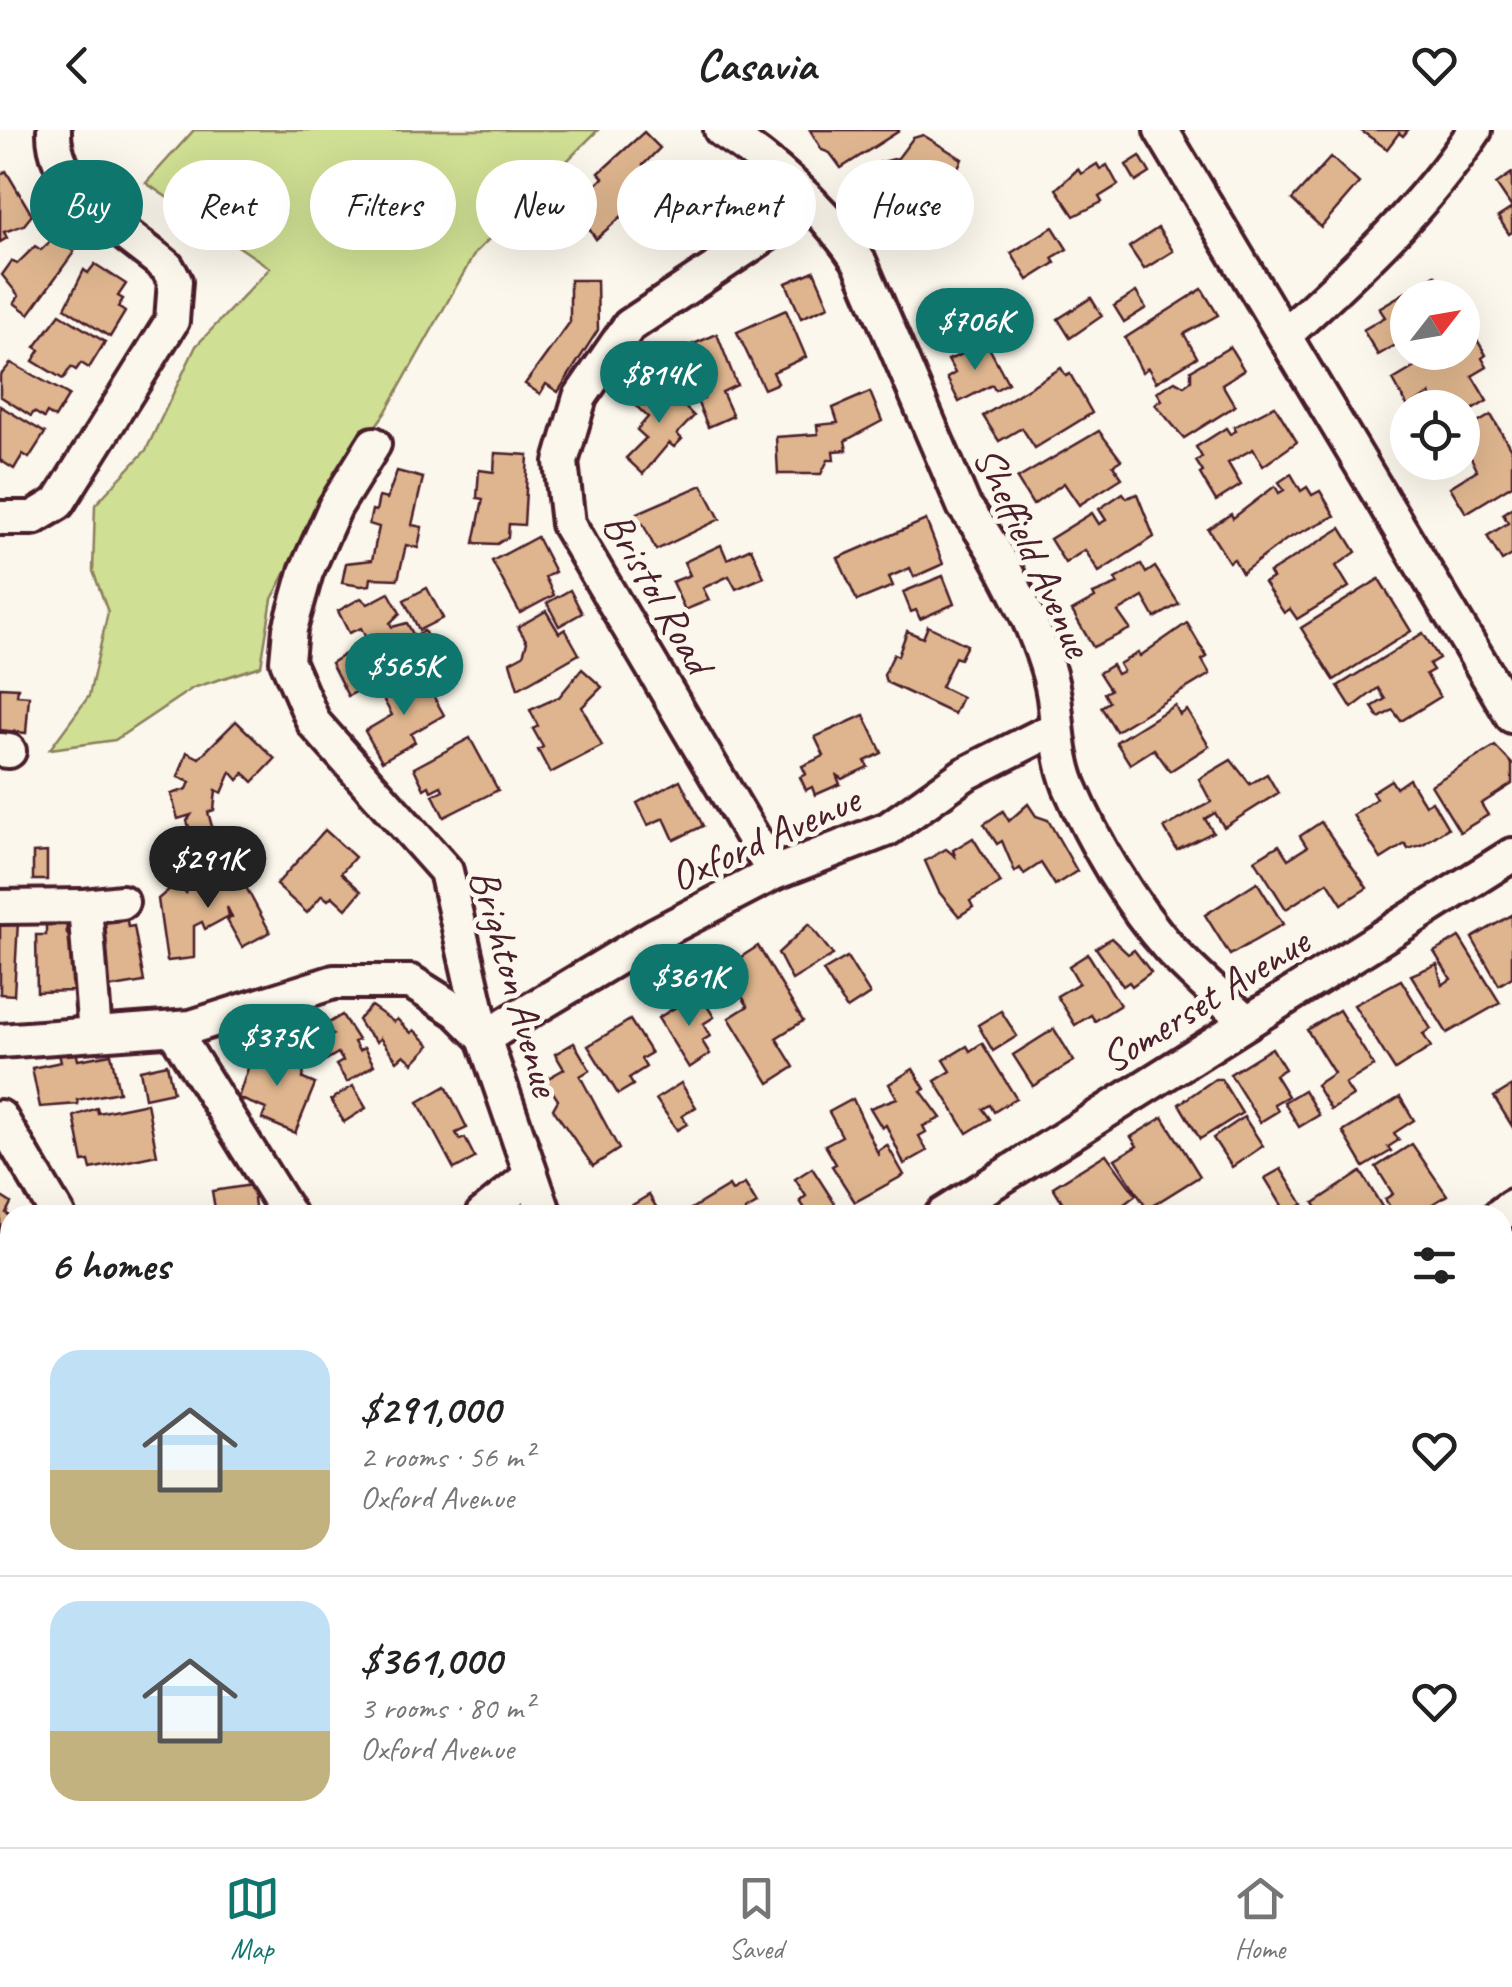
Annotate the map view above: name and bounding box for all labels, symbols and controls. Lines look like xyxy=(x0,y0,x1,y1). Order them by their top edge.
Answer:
text: Casavia xyxy=(696,37,816,94)
icon: back xyxy=(50,38,105,93)
icon: heart xyxy=(1407,38,1462,93)
chip: Buy xyxy=(30,160,143,250)
chip: Rent xyxy=(163,160,290,250)
chip: Filters xyxy=(310,160,456,250)
chip: New xyxy=(476,160,597,250)
chip: Apartment xyxy=(617,160,816,250)
chip: House xyxy=(836,160,974,250)
north arrow xyxy=(1390,280,1480,370)
map controls xyxy=(1390,280,1480,480)
pin: $706K xyxy=(905,288,1045,373)
text: $706K xyxy=(938,300,1012,341)
pin: $814K xyxy=(589,341,729,426)
text: $814K xyxy=(622,353,696,394)
button: locate xyxy=(1390,390,1480,480)
street label: Sheffield Avenue xyxy=(961,438,1105,667)
street label: Bristol Road xyxy=(590,503,728,688)
pin: $565K xyxy=(334,633,474,718)
text: $565K xyxy=(367,645,441,686)
street label: Oxford Avenue xyxy=(662,772,871,904)
pin: $291K xyxy=(138,826,278,911)
text: $291K xyxy=(171,838,245,879)
street label: Brighton Avenue xyxy=(457,863,573,1104)
street label: Somerset Avenue xyxy=(1091,914,1321,1085)
pin: $361K xyxy=(619,944,759,1029)
text: $361K xyxy=(652,956,726,997)
pin: $375K xyxy=(207,1004,347,1089)
text: $375K xyxy=(240,1016,314,1057)
icon: filters xyxy=(1407,1238,1462,1293)
text: 6 homes xyxy=(50,1239,169,1292)
text: $291,000 xyxy=(360,1383,500,1436)
icon: home xyxy=(130,1390,250,1510)
icon: heart xyxy=(1407,1423,1462,1478)
text: 2 rooms · 56 m² xyxy=(360,1436,533,1477)
text: Oxford Avenue xyxy=(360,1477,514,1518)
text: $361,000 xyxy=(360,1634,502,1687)
icon: home xyxy=(130,1641,250,1761)
icon: heart xyxy=(1407,1674,1462,1729)
text: 3 rooms · 80 m² xyxy=(360,1687,533,1728)
text: Oxford Avenue xyxy=(360,1728,514,1769)
tab: Map xyxy=(225,1871,280,1966)
tab: Saved xyxy=(729,1871,784,1966)
tab: Home xyxy=(1233,1871,1288,1966)

